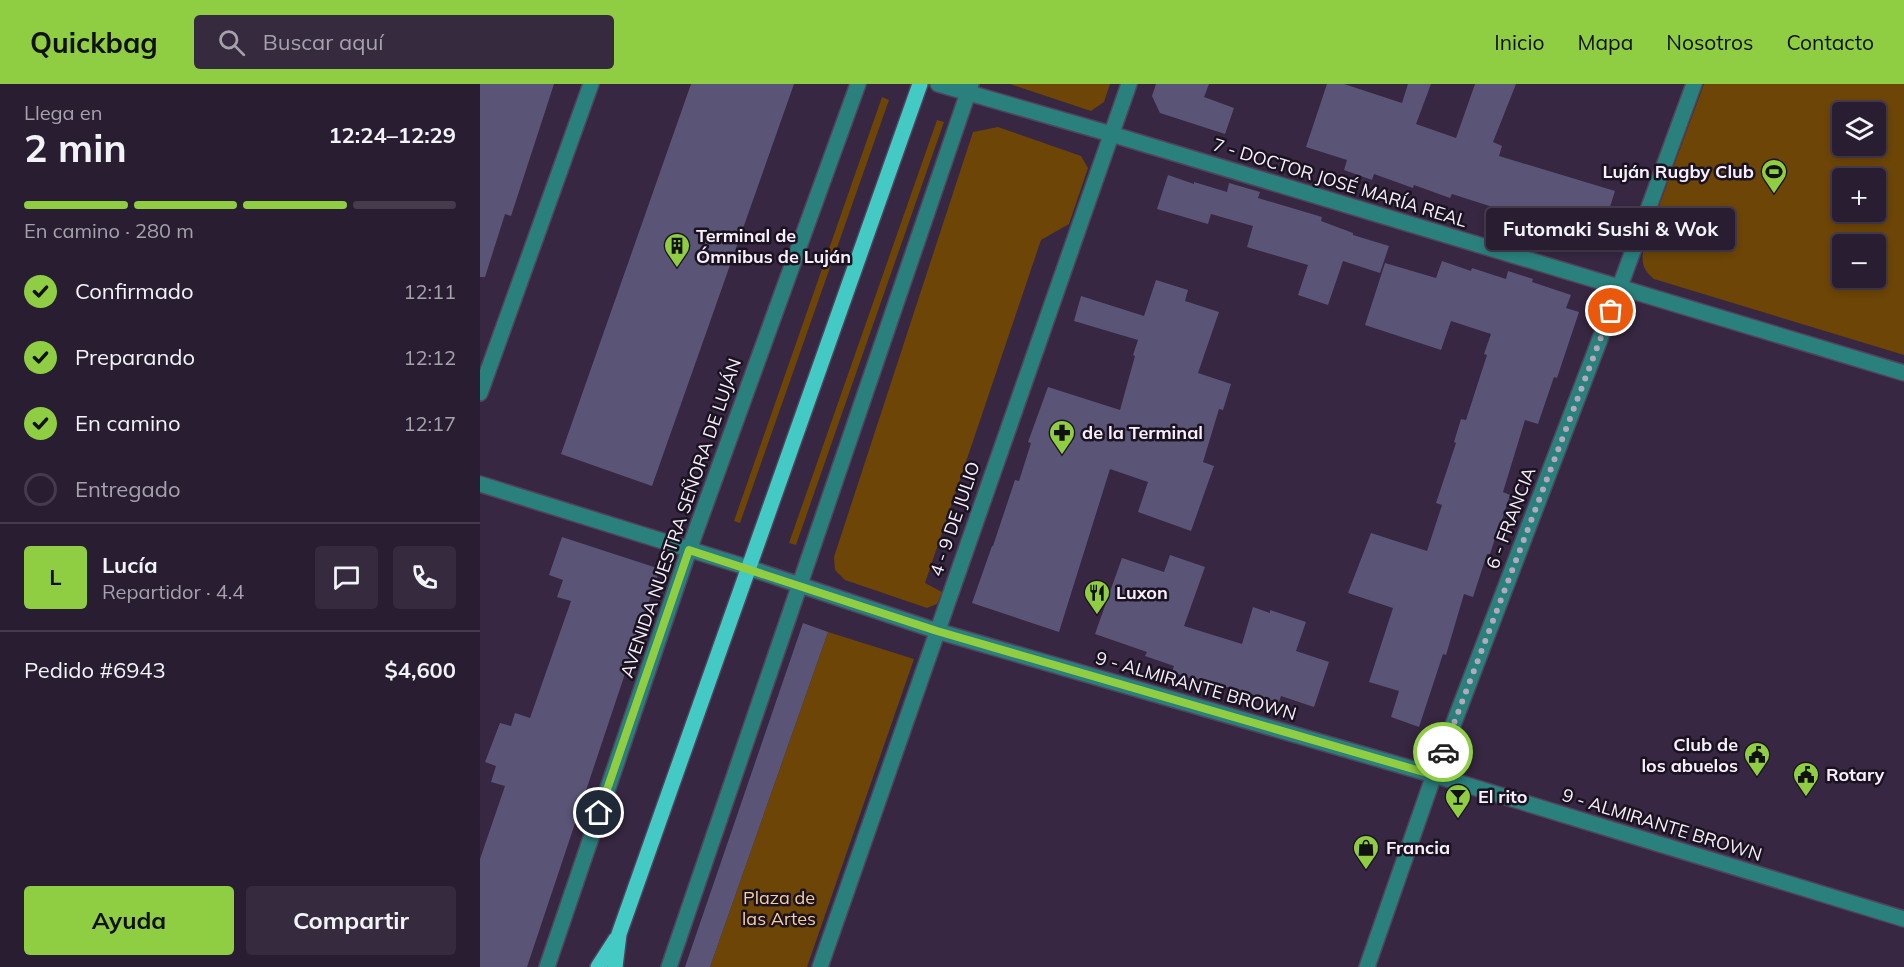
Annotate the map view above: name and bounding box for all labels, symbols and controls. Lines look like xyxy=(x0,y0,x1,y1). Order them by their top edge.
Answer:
search box xyxy=(194,15,614,69)
text: Quickbag xyxy=(30,25,158,60)
icon: search xyxy=(215,26,248,59)
text: Buscar aquí xyxy=(263,28,383,56)
text: Inicio xyxy=(1494,29,1544,55)
text: Mapa xyxy=(1577,29,1633,55)
text: Nosotros xyxy=(1666,29,1753,55)
text: Contacto xyxy=(1786,29,1874,55)
text: Llega en xyxy=(24,100,102,125)
map controls xyxy=(1832,102,1886,288)
button: layers xyxy=(1832,102,1886,156)
text: 12:24–12:29 xyxy=(328,121,456,149)
text: 2 min xyxy=(24,123,127,172)
street label: 7 - DOCTOR JOSÉ MARÍA REAL xyxy=(1210,133,1470,232)
sports icon: Luján Rugby Club xyxy=(1759,157,1789,195)
place label: Luján Rugby Club xyxy=(1603,160,1754,183)
button: + xyxy=(1832,168,1886,222)
callout: Futomaki Sushi & Wok xyxy=(1486,209,1736,251)
text: Futomaki Sushi & Wok xyxy=(1503,216,1718,241)
text: En camino · 280 m xyxy=(24,218,194,243)
place label: Terminal de Ómnibus de Luján xyxy=(696,224,851,268)
building icon: Terminal de Ómnibus de Luján xyxy=(662,231,692,269)
button: − xyxy=(1832,234,1886,288)
icon: check xyxy=(24,275,57,308)
text: Confirmado xyxy=(75,277,194,305)
text: 12:11 xyxy=(403,279,456,304)
pin xyxy=(1585,285,1636,336)
icon: bag xyxy=(1594,294,1627,327)
icon: check xyxy=(24,341,57,374)
text: Preparando xyxy=(75,343,195,371)
text: 12:12 xyxy=(403,345,456,370)
street label: AVENIDA NUESTRA SEÑORA DE LUJÁN xyxy=(615,355,746,681)
icon: check xyxy=(24,407,57,440)
text: En camino xyxy=(75,409,181,437)
text: 12:17 xyxy=(403,411,456,436)
pharmacy icon: de la Terminal xyxy=(1047,418,1077,456)
place label: de la Terminal xyxy=(1082,421,1203,444)
street label: 4 - 9 DE JULIO xyxy=(924,459,985,579)
street label: 6 - FRANCIA xyxy=(1481,464,1540,572)
text: Entregado xyxy=(75,475,181,503)
button: chat xyxy=(315,546,378,609)
button: phone xyxy=(393,546,456,609)
text: Lucía xyxy=(102,551,158,579)
text: L xyxy=(49,563,62,591)
restaurant icon: Luxon xyxy=(1082,578,1112,616)
text: Repartidor · 4.4 xyxy=(102,579,244,604)
place label: Luxon xyxy=(1116,581,1168,604)
street label: 9 - ALMIRANTE BROWN xyxy=(1093,646,1299,725)
text: Pedido #6943 xyxy=(24,656,166,684)
text: $4,600 xyxy=(385,656,456,684)
courier xyxy=(1413,722,1473,782)
place label: Club de los abuelos xyxy=(1641,733,1738,777)
icon: car xyxy=(1427,736,1460,769)
public building icon: Club de los abuelos xyxy=(1742,740,1772,778)
public building icon: Rotary xyxy=(1791,760,1821,798)
place label: Rotary xyxy=(1826,763,1885,786)
bar icon: El rito xyxy=(1443,782,1473,820)
street label: 9 - ALMIRANTE BROWN xyxy=(1559,783,1765,866)
place label: El rito xyxy=(1478,785,1528,808)
pin xyxy=(573,787,624,838)
icon: home xyxy=(582,796,615,829)
shop icon: Francia xyxy=(1351,833,1381,871)
place label: Francia xyxy=(1386,836,1450,859)
button: Ayuda xyxy=(24,886,234,955)
button: Compartir xyxy=(246,886,456,955)
park label: Plaza de las Artes xyxy=(742,886,816,930)

